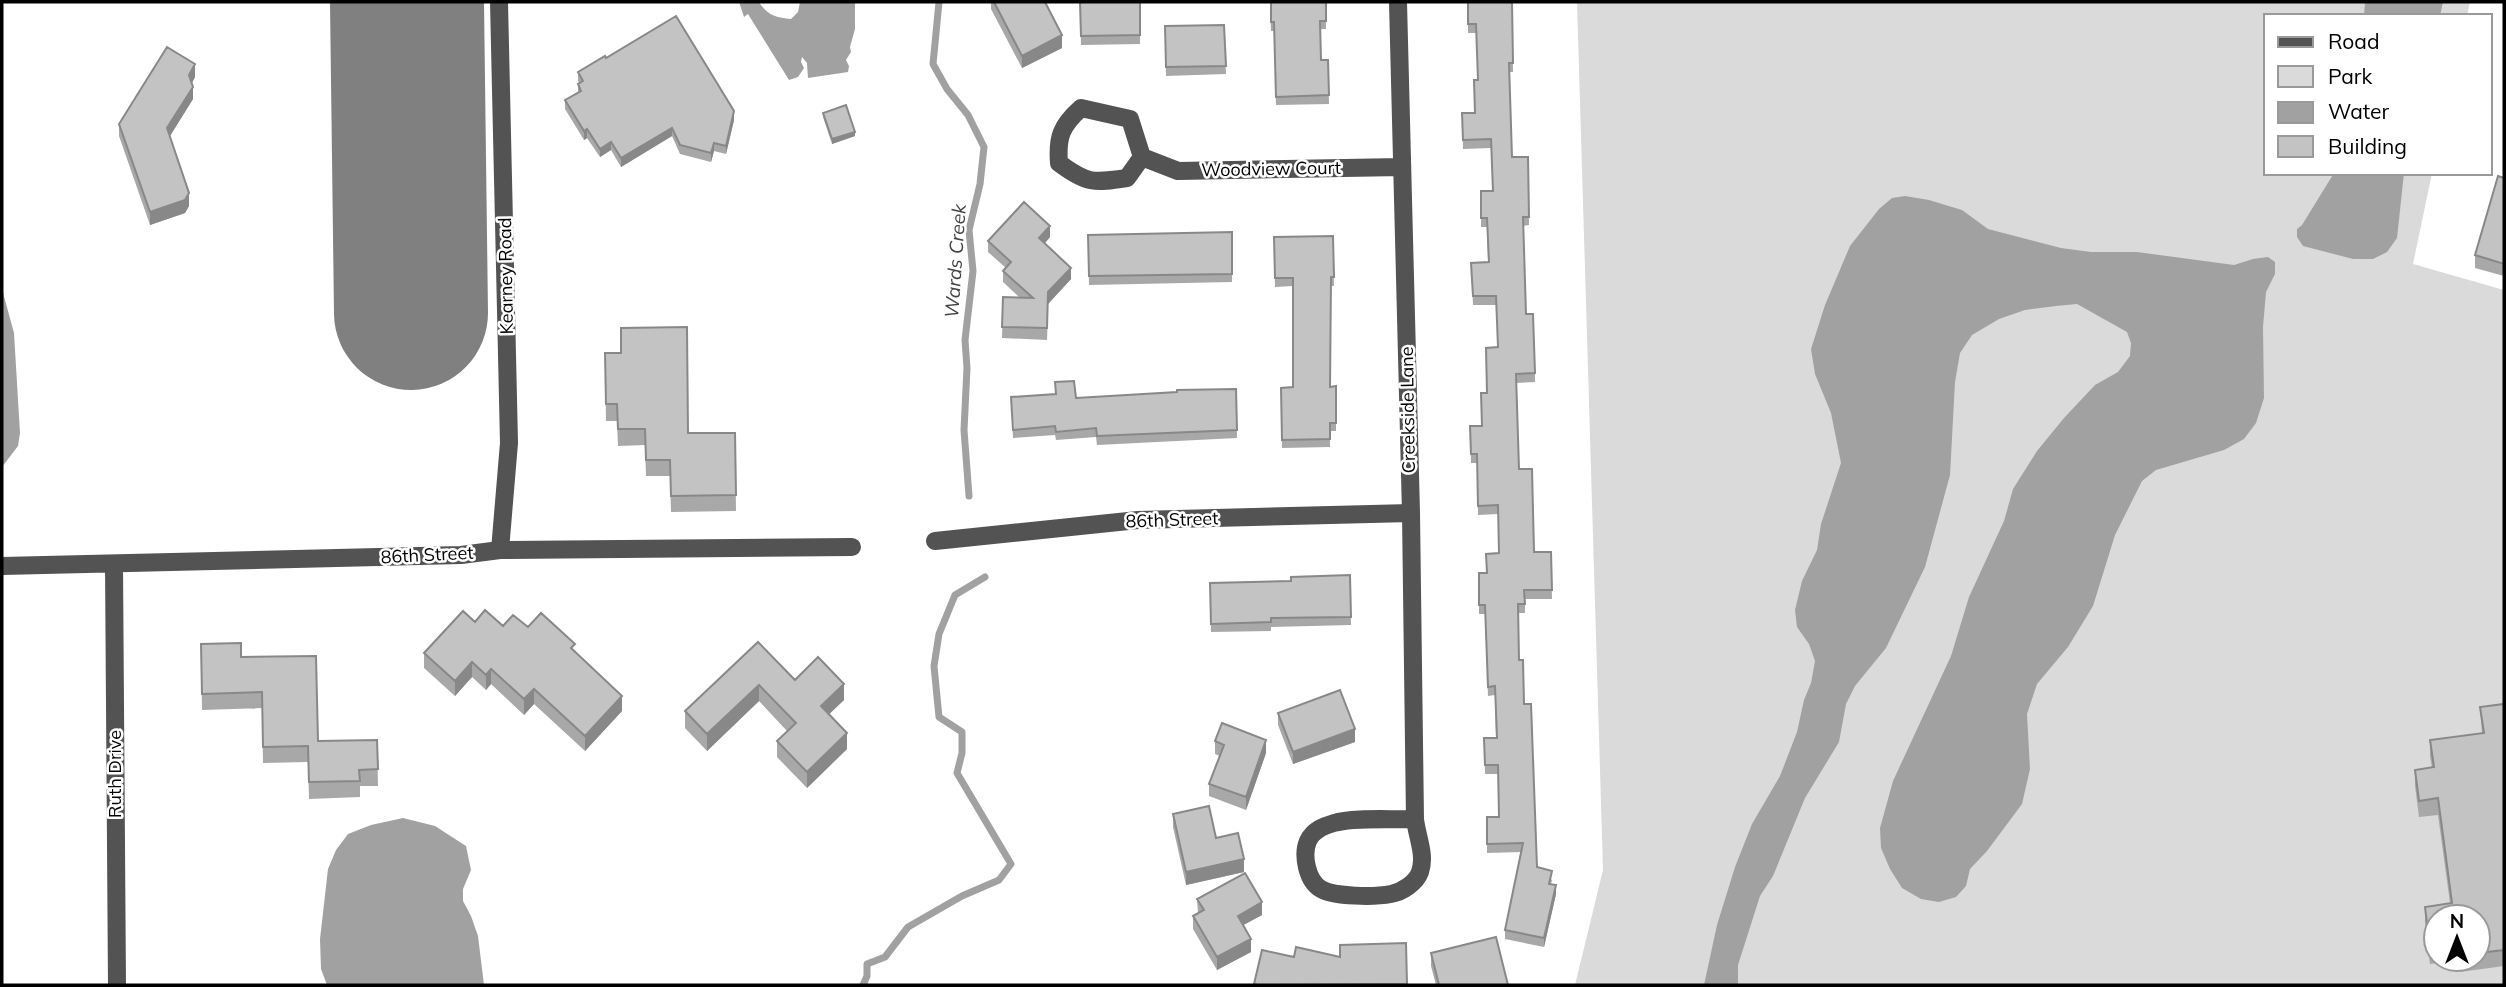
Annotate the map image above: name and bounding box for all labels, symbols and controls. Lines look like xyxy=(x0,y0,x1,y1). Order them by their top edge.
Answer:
legend xyxy=(2264,14,2492,175)
text: Road xyxy=(2328,28,2379,54)
text: Park xyxy=(2328,63,2372,89)
text: Water xyxy=(2328,98,2389,124)
text: Building xyxy=(2328,133,2407,159)
street label: Woodview Court xyxy=(1201,156,1341,181)
water label: Wards Creek xyxy=(939,202,971,319)
street label: Kearney Road xyxy=(493,217,518,335)
street label: Creekside Lane xyxy=(1395,346,1420,474)
street label: 86th Street xyxy=(1125,506,1219,533)
street label: 86th Street xyxy=(380,541,474,568)
street label: Ruth Drive xyxy=(103,730,126,818)
north arrow xyxy=(2422,903,2492,973)
text: N xyxy=(2450,909,2464,933)

